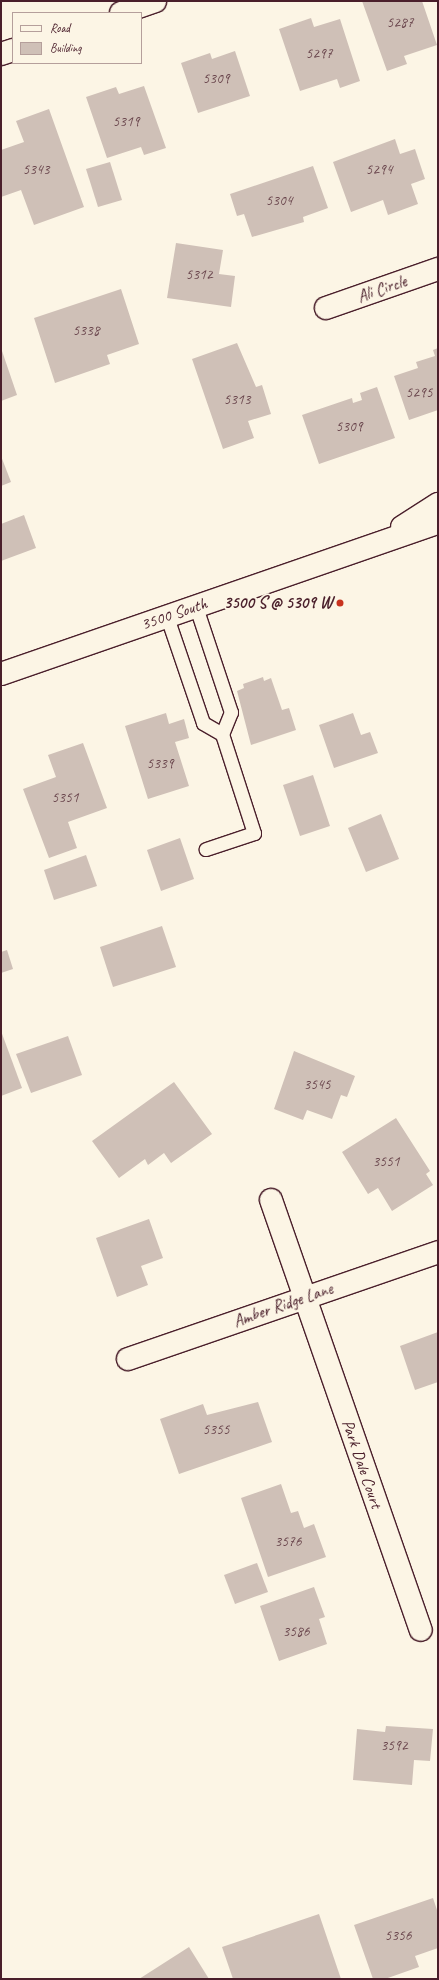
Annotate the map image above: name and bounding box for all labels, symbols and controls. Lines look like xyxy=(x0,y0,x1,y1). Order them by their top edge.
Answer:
legend xyxy=(12,12,142,64)
house number: 5287 xyxy=(387,14,413,32)
text: Road xyxy=(50,20,70,36)
text: Building xyxy=(50,40,82,56)
house number: 5297 xyxy=(306,45,332,63)
house number: 5309 xyxy=(203,70,229,88)
house number: 5319 xyxy=(113,113,139,131)
house number: 5343 xyxy=(23,161,49,179)
house number: 5294 xyxy=(366,161,392,179)
house number: 5304 xyxy=(266,192,292,210)
house number: 5312 xyxy=(186,266,212,284)
street label: Ali Circle xyxy=(355,271,409,307)
house number: 5338 xyxy=(73,322,99,340)
house number: 5295 xyxy=(406,384,432,402)
house number: 5313 xyxy=(224,391,250,409)
house number: 5309 xyxy=(336,418,362,436)
street label: 3500 South xyxy=(138,593,210,635)
place label: 3500 S @ 5309 W xyxy=(224,593,332,613)
marker: 3500 S @ 5309 W xyxy=(335,598,345,608)
house number: 5339 xyxy=(147,755,173,773)
house number: 5351 xyxy=(52,789,78,807)
house number: 3545 xyxy=(304,1076,330,1094)
house number: 3551 xyxy=(373,1153,399,1171)
street label: Amber Ridge Lane xyxy=(231,1278,335,1332)
street label: Park Dale Court xyxy=(337,1417,387,1511)
house number: 5355 xyxy=(203,1421,229,1439)
house number: 3576 xyxy=(275,1533,301,1551)
house number: 3586 xyxy=(283,1623,309,1641)
house number: 3592 xyxy=(381,1737,407,1755)
house number: 5356 xyxy=(385,1927,411,1945)

